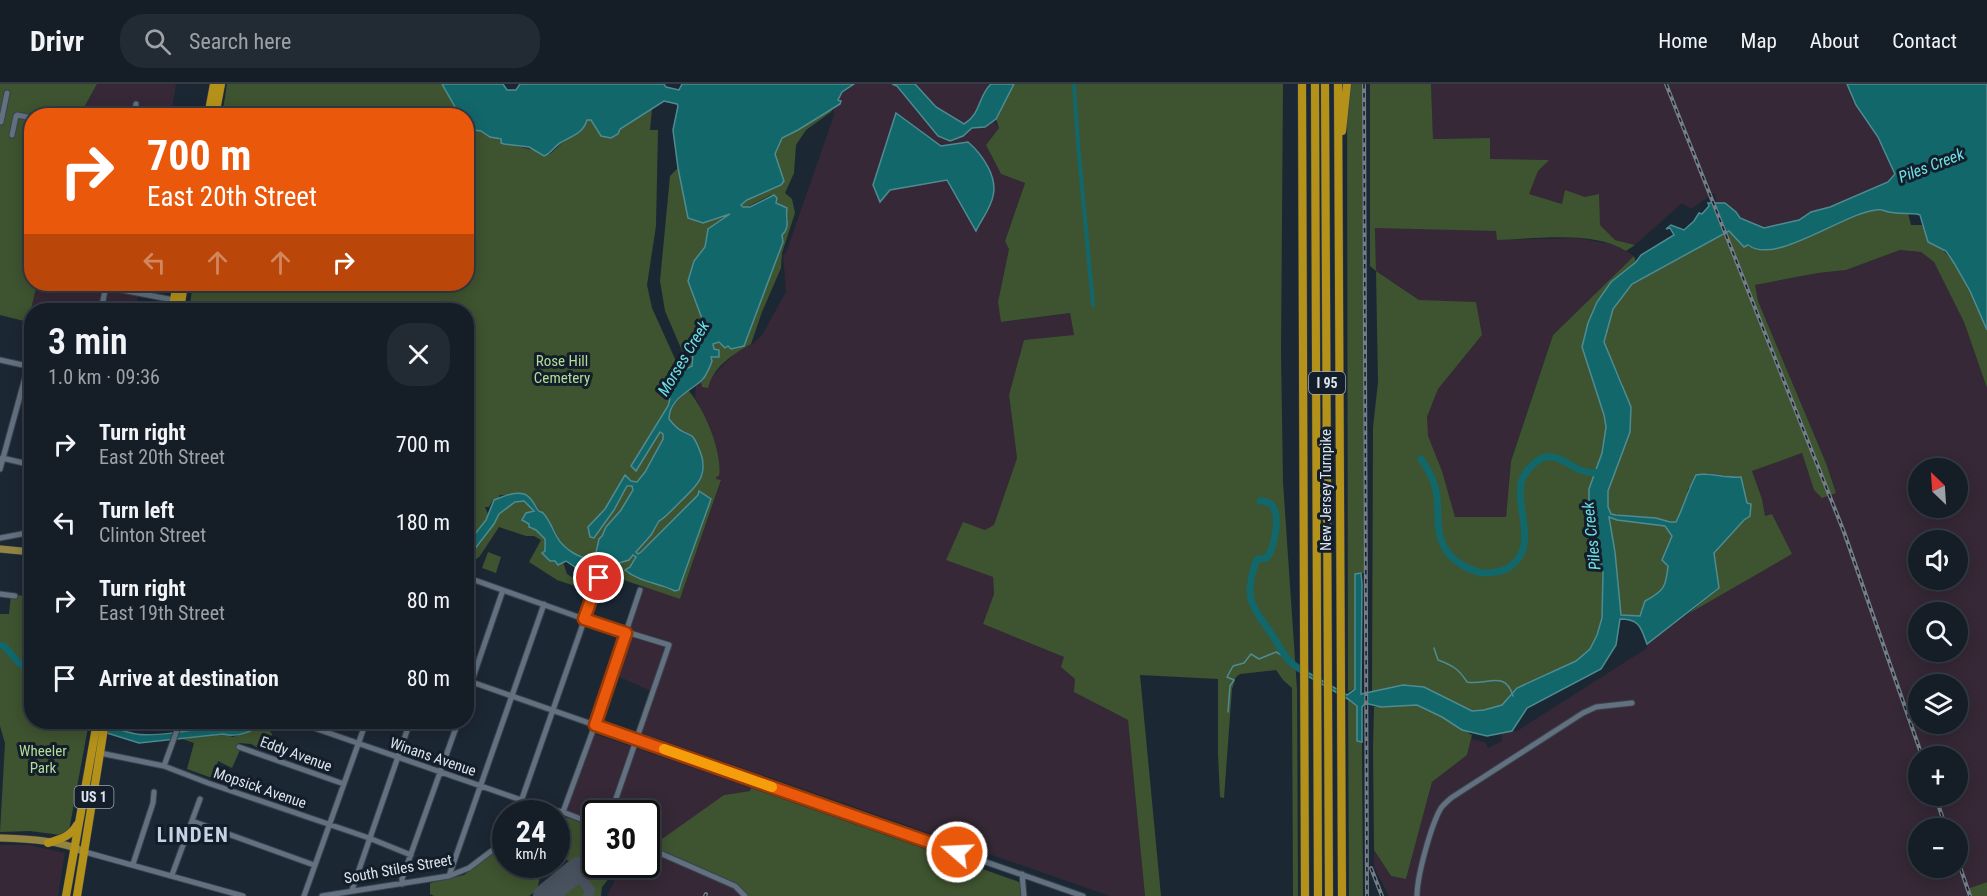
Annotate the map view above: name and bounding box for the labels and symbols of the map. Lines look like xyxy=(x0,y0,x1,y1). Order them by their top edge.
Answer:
water label: Piles Creek xyxy=(1896,144,1968,187)
water label: Morses Creek xyxy=(654,316,714,399)
park label: Rose Hill Cemetery xyxy=(534,352,590,387)
road number: I 95 xyxy=(1309,372,1345,394)
street label: New Jersey Turnpike xyxy=(1317,429,1335,551)
north arrow xyxy=(1908,458,1968,518)
water label: Piles Creek xyxy=(1578,500,1605,571)
pin xyxy=(573,552,624,603)
street label: Eddy Avenue xyxy=(258,733,334,775)
street label: Winans Avenue xyxy=(387,734,479,780)
park label: Wheeler Park xyxy=(19,742,67,777)
street label: Mopsick Avenue xyxy=(211,764,309,812)
road number: US 1 xyxy=(74,786,113,808)
speed limit sign: 30 xyxy=(582,800,660,878)
position arrow xyxy=(925,820,989,884)
district label: LINDEN xyxy=(157,823,229,847)
street label: South Stiles Street xyxy=(343,851,453,887)

